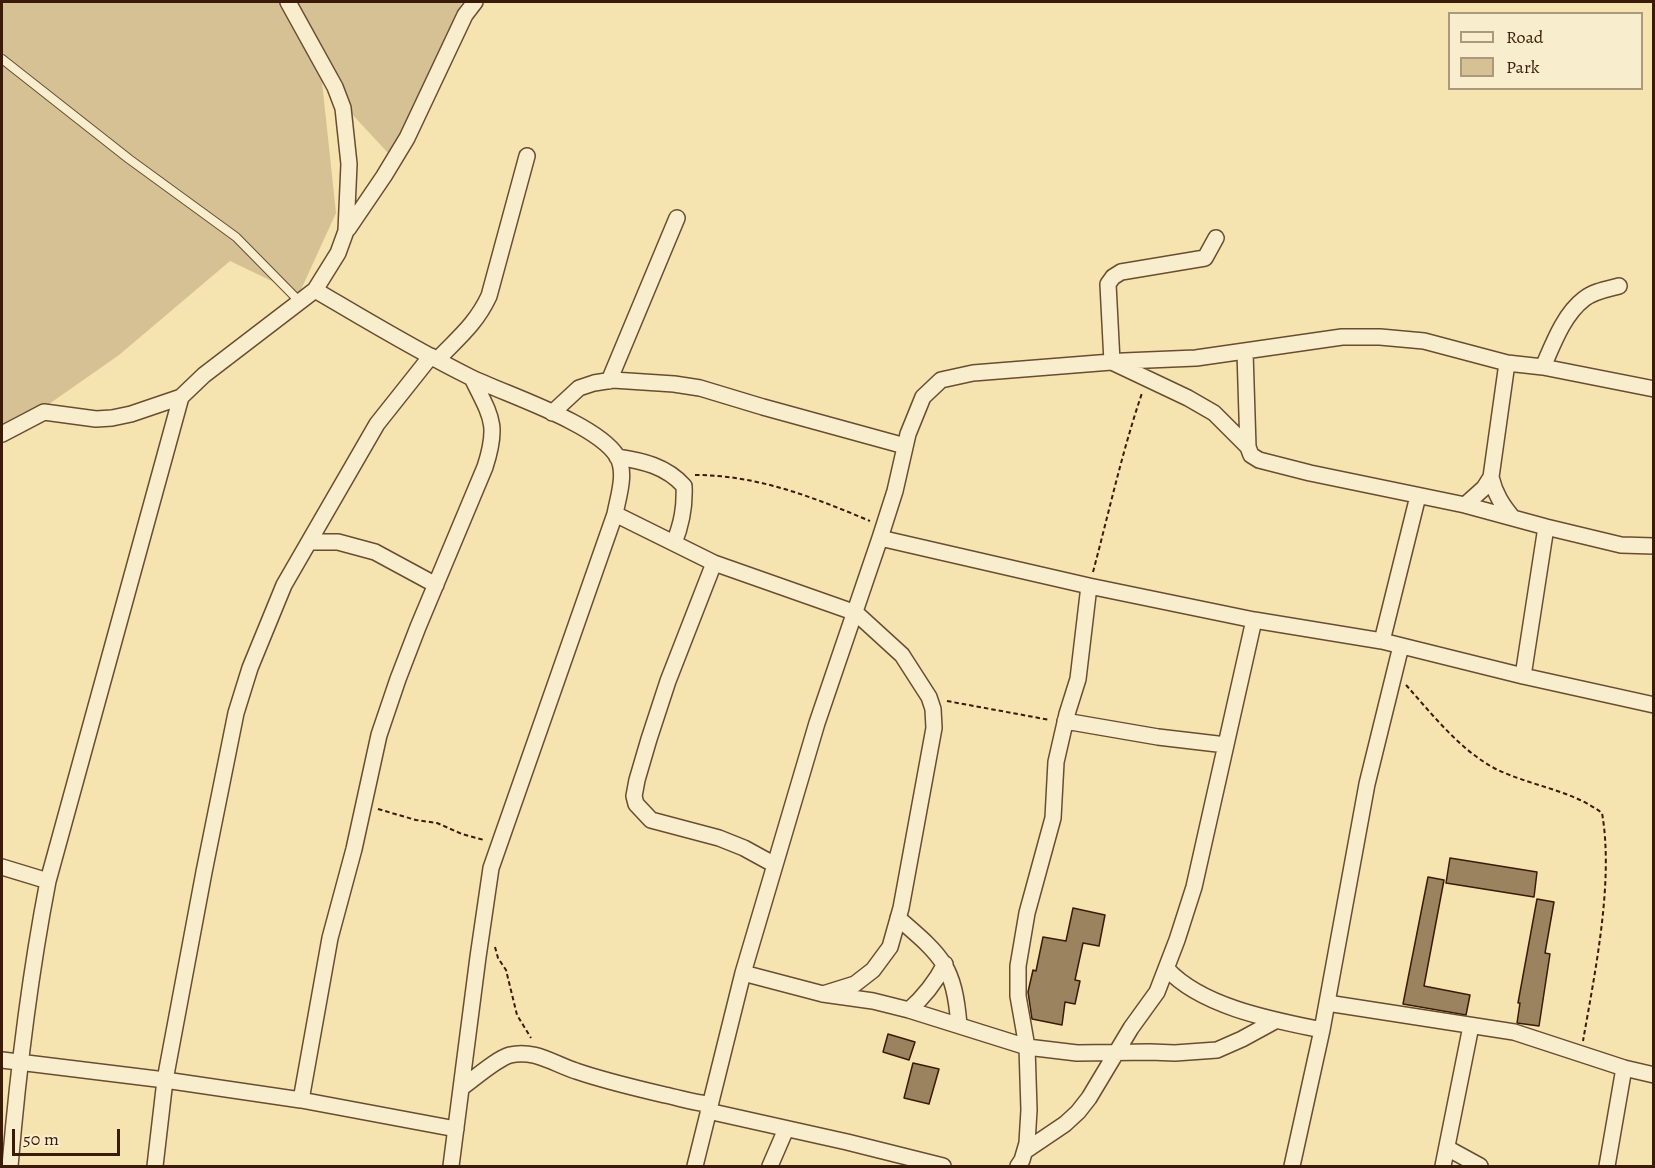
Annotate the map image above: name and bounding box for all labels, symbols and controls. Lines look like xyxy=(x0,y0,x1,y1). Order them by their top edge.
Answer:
legend xyxy=(1448,12,1643,90)
text: Road xyxy=(1506,25,1543,49)
text: Park xyxy=(1506,55,1540,79)
scale bar xyxy=(15,1117,123,1155)
text: 50 m xyxy=(23,1127,59,1151)

